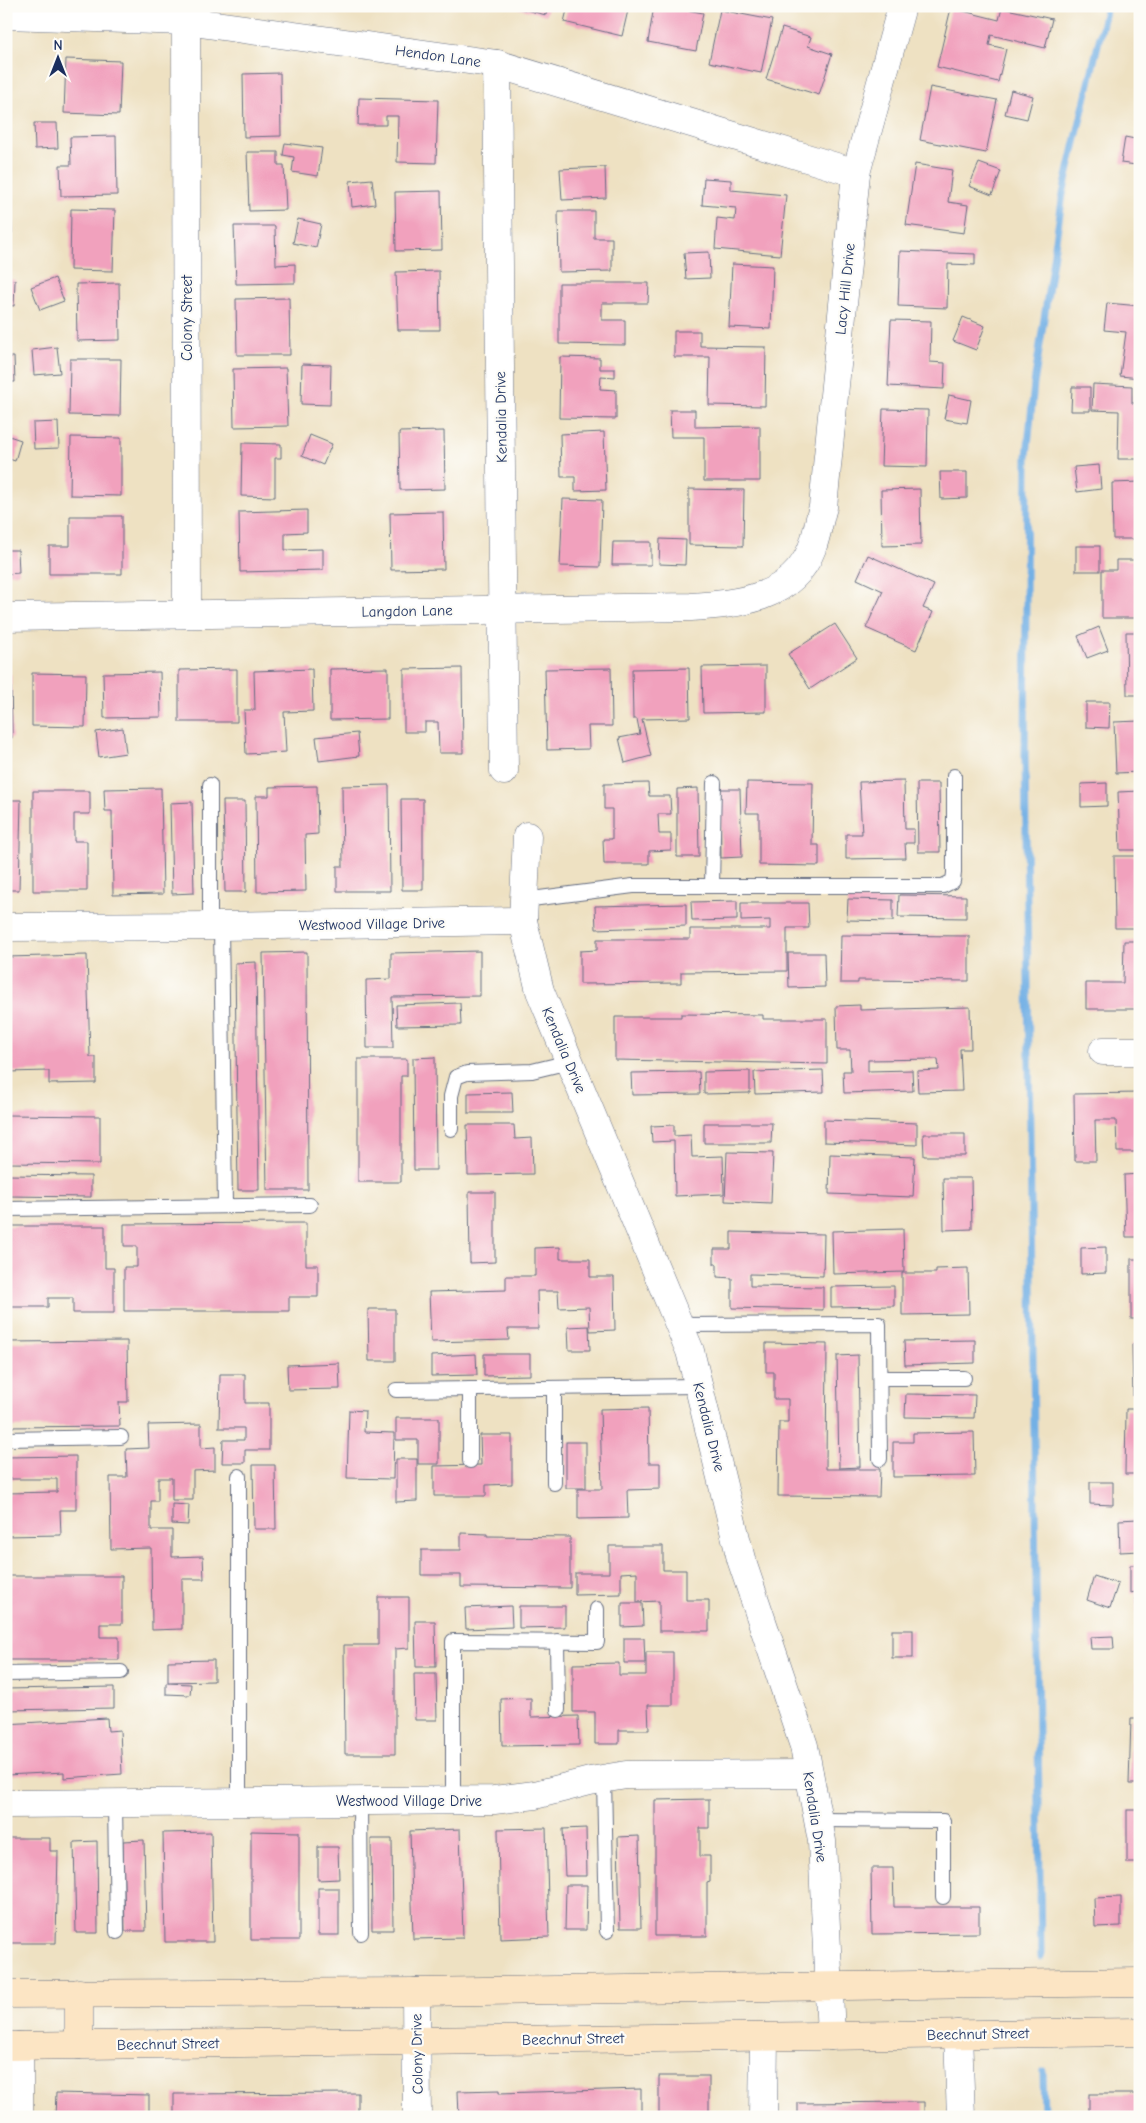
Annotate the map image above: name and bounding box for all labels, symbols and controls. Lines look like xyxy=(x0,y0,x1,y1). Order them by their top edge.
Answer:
north arrow xyxy=(32,32,82,82)
text: N xyxy=(53,37,63,54)
street label: Hendon Lane xyxy=(394,41,483,71)
street label: Lacy Hill Drive xyxy=(831,242,859,336)
street label: Colony Street xyxy=(178,274,196,361)
street label: Kendalia Drive xyxy=(491,371,511,463)
street label: Langdon Lane xyxy=(361,601,453,621)
street label: Westwood Village Drive xyxy=(299,914,446,934)
street label: Kendalia Drive xyxy=(538,1004,590,1096)
street label: Kendalia Drive xyxy=(689,1380,729,1474)
street label: Kendalia Drive xyxy=(799,1770,831,1864)
street label: Westwood Village Drive xyxy=(336,1792,483,1810)
street label: Colony Drive xyxy=(407,2013,427,2094)
street label: Beechnut Street xyxy=(927,2024,1030,2044)
street label: Beechnut Street xyxy=(522,2029,625,2049)
street label: Beechnut Street xyxy=(117,2034,220,2054)

